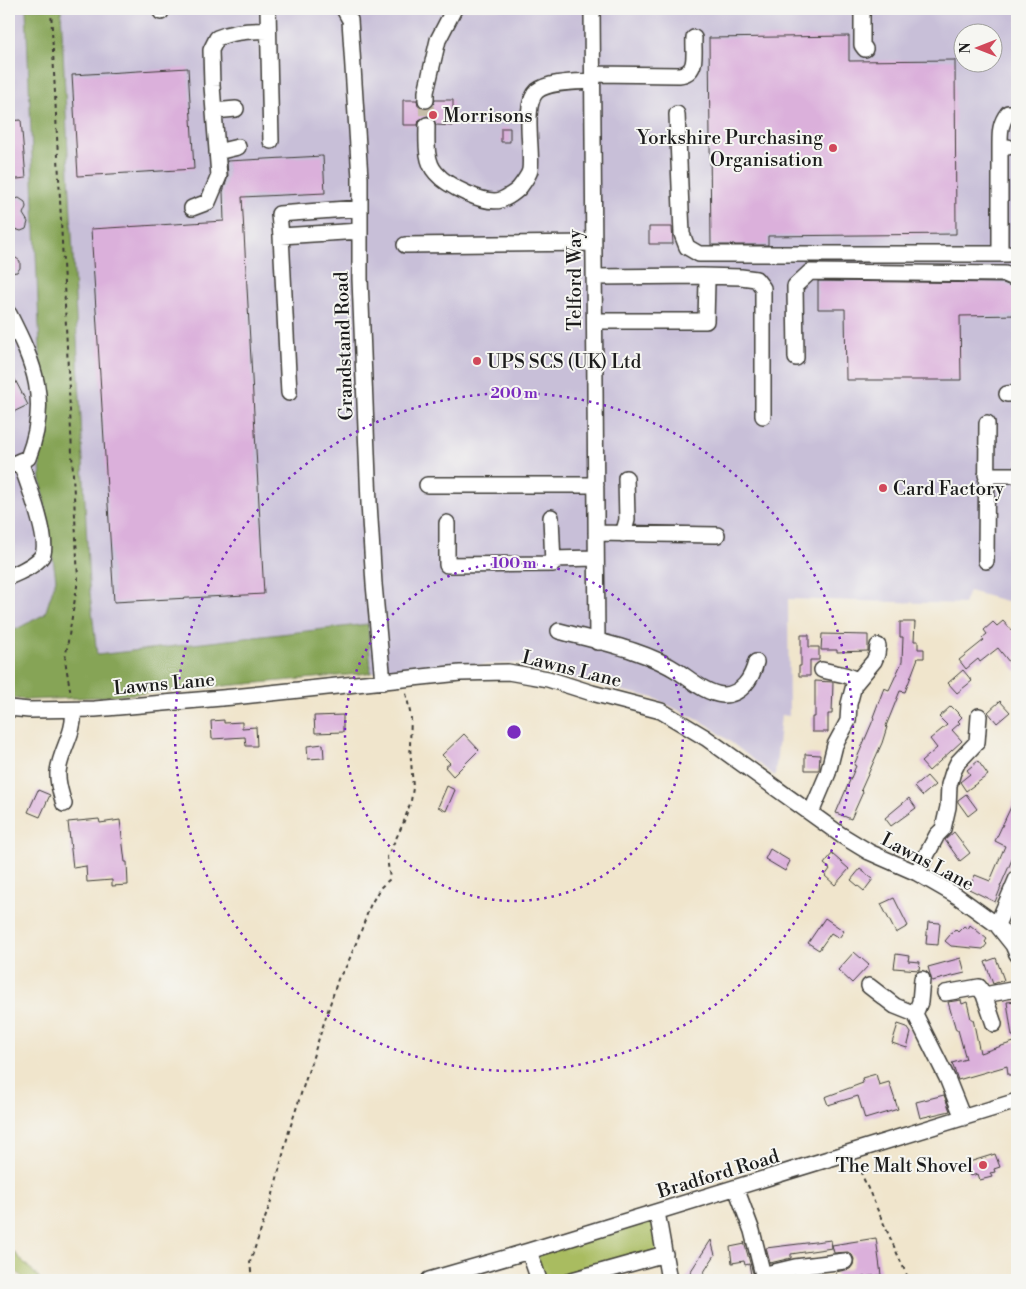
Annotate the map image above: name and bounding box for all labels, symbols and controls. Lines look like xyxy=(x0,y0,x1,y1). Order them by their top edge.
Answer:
north arrow xyxy=(954,22,1004,72)
text: N xyxy=(957,42,975,54)
place label: Morrisons xyxy=(443,104,533,128)
marker: Morrisons xyxy=(427,109,439,121)
place label: Yorkshire Purchasing Organisation xyxy=(636,126,823,172)
marker: Yorkshire Purchasing Organisation xyxy=(827,142,839,154)
street label: Telford Way xyxy=(563,228,587,331)
street label: Grandstand Road xyxy=(329,271,359,421)
place label: UPS SCS (UK) Ltd xyxy=(487,350,641,374)
marker: UPS SCS (UK) Ltd xyxy=(471,355,483,367)
text: 200 m xyxy=(490,384,538,403)
place label: Card Factory xyxy=(893,477,1005,501)
marker: Card Factory xyxy=(877,482,889,494)
text: 100 m xyxy=(492,554,537,573)
street label: Lawns Lane xyxy=(519,645,624,693)
street label: Lawns Lane xyxy=(112,668,216,700)
centre of rings xyxy=(505,723,523,741)
street label: Lawns Lane xyxy=(877,827,978,896)
street label: Bradford Road xyxy=(654,1144,782,1204)
place label: The Malt Shovel xyxy=(836,1154,973,1178)
marker: The Malt Shovel xyxy=(977,1159,989,1171)

